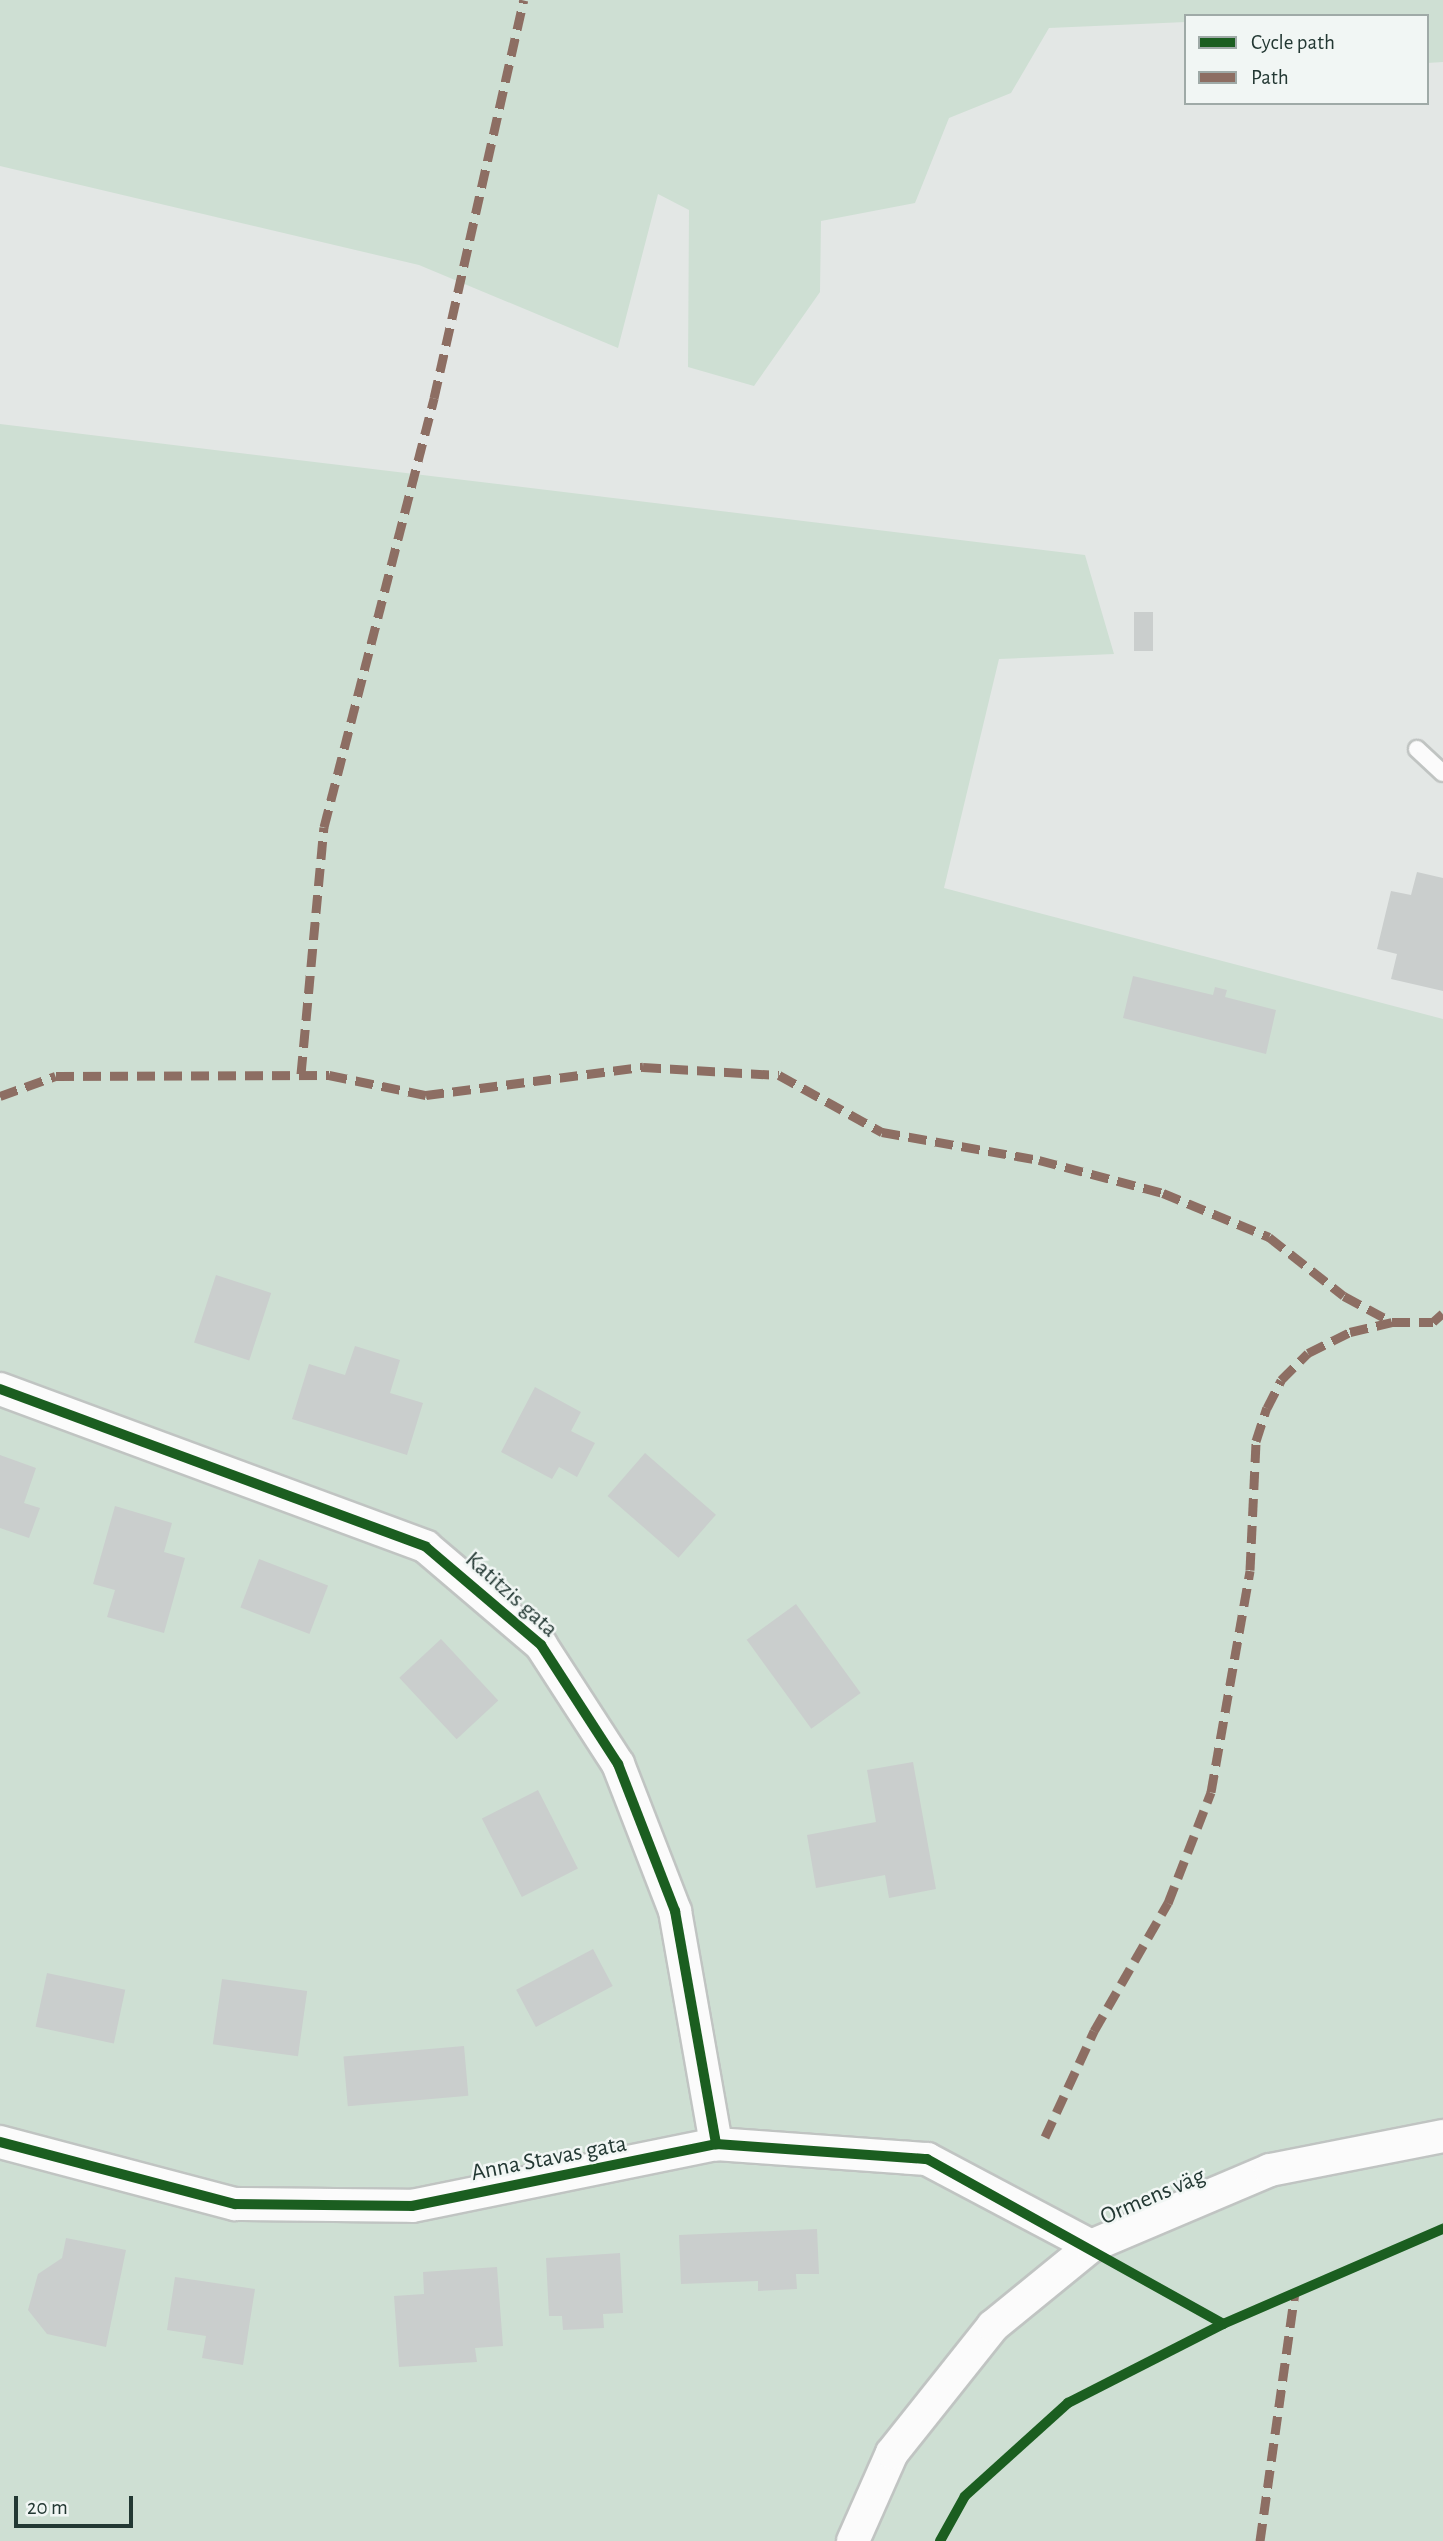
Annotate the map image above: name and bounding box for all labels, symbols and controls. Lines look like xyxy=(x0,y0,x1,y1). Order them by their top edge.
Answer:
legend xyxy=(1184,14,1429,105)
text: Cycle path xyxy=(1251,32,1335,53)
text: Path xyxy=(1251,67,1289,88)
street label: Katitzis gata xyxy=(459,1546,563,1644)
street label: Anna Stavas gata xyxy=(469,2130,629,2188)
street label: Ormens väg xyxy=(1096,2162,1210,2232)
scale bar xyxy=(18,2482,136,2526)
text: 20 m xyxy=(27,2497,68,2518)

